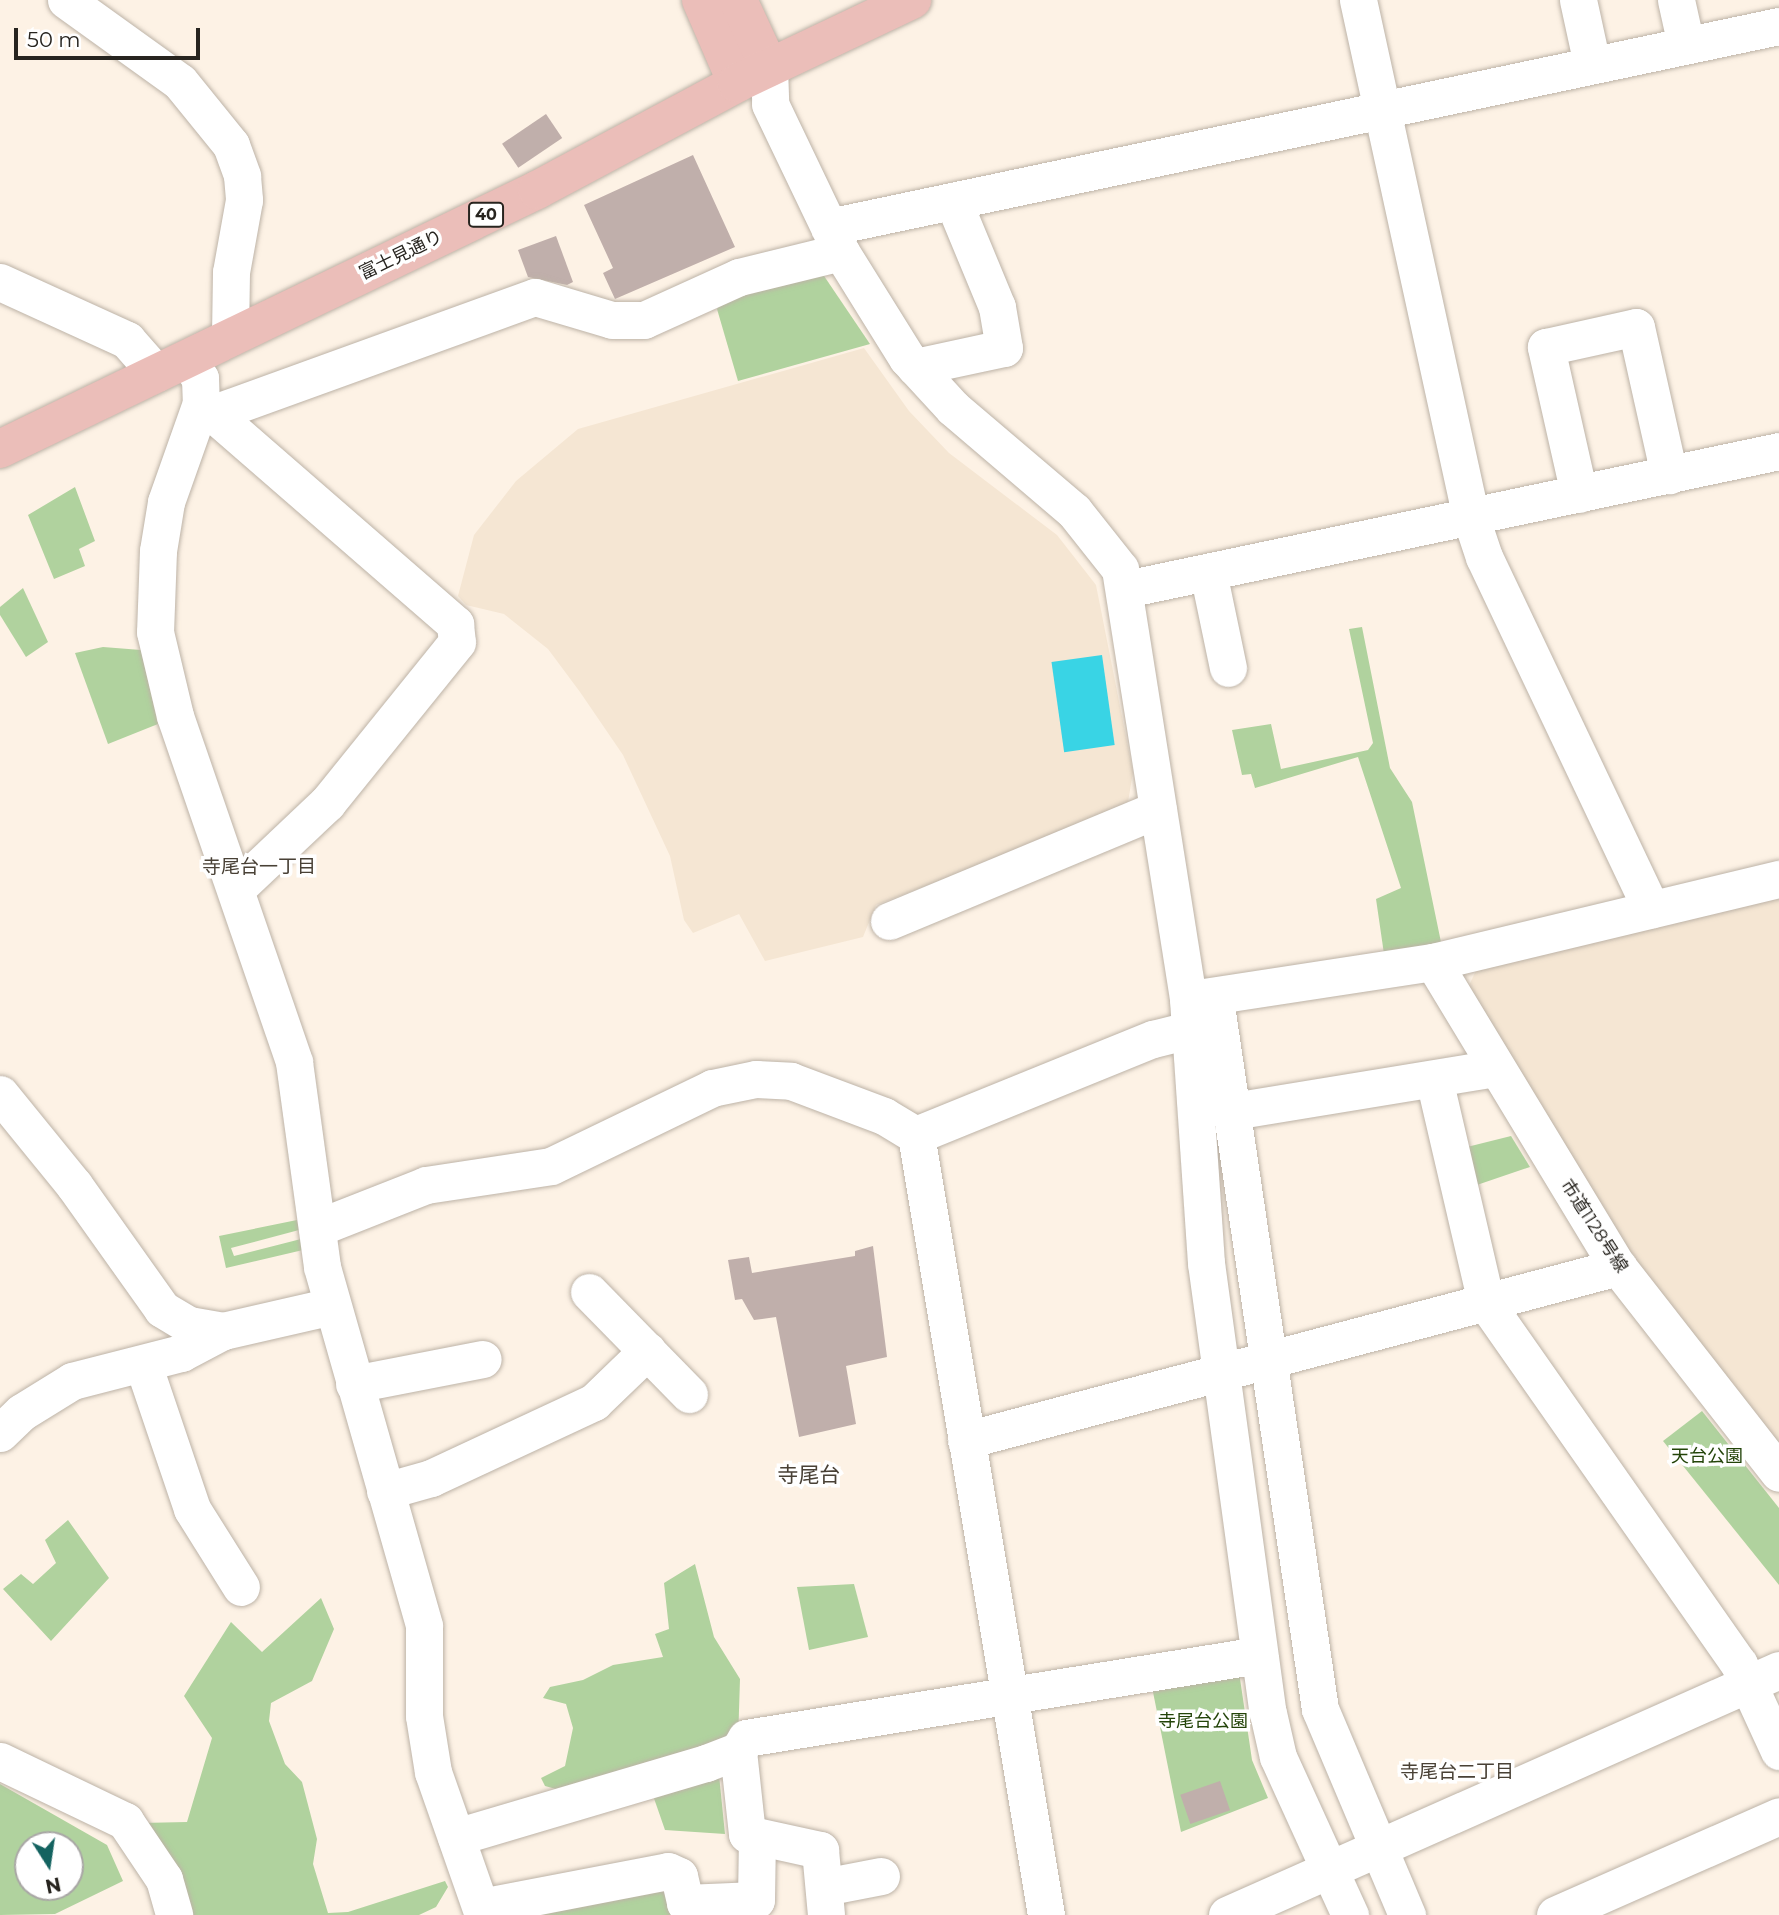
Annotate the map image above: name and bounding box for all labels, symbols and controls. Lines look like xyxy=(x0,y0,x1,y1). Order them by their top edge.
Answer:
scale bar xyxy=(18,14,203,58)
text: 50 m xyxy=(27,27,81,52)
road number: 40 xyxy=(467,202,505,228)
street label: 富士見通り xyxy=(356,226,446,284)
district label: 寺尾台一丁目 xyxy=(202,856,316,878)
street label: 市道1128号線 xyxy=(1556,1175,1632,1277)
park label: 天台公園 xyxy=(1671,1445,1743,1467)
district label: 寺尾台 xyxy=(778,1462,840,1488)
park label: 寺尾台公園 xyxy=(1158,1710,1248,1732)
district label: 寺尾台二丁目 xyxy=(1400,1761,1514,1783)
north arrow xyxy=(14,1831,84,1901)
text: N xyxy=(43,1872,63,1898)

